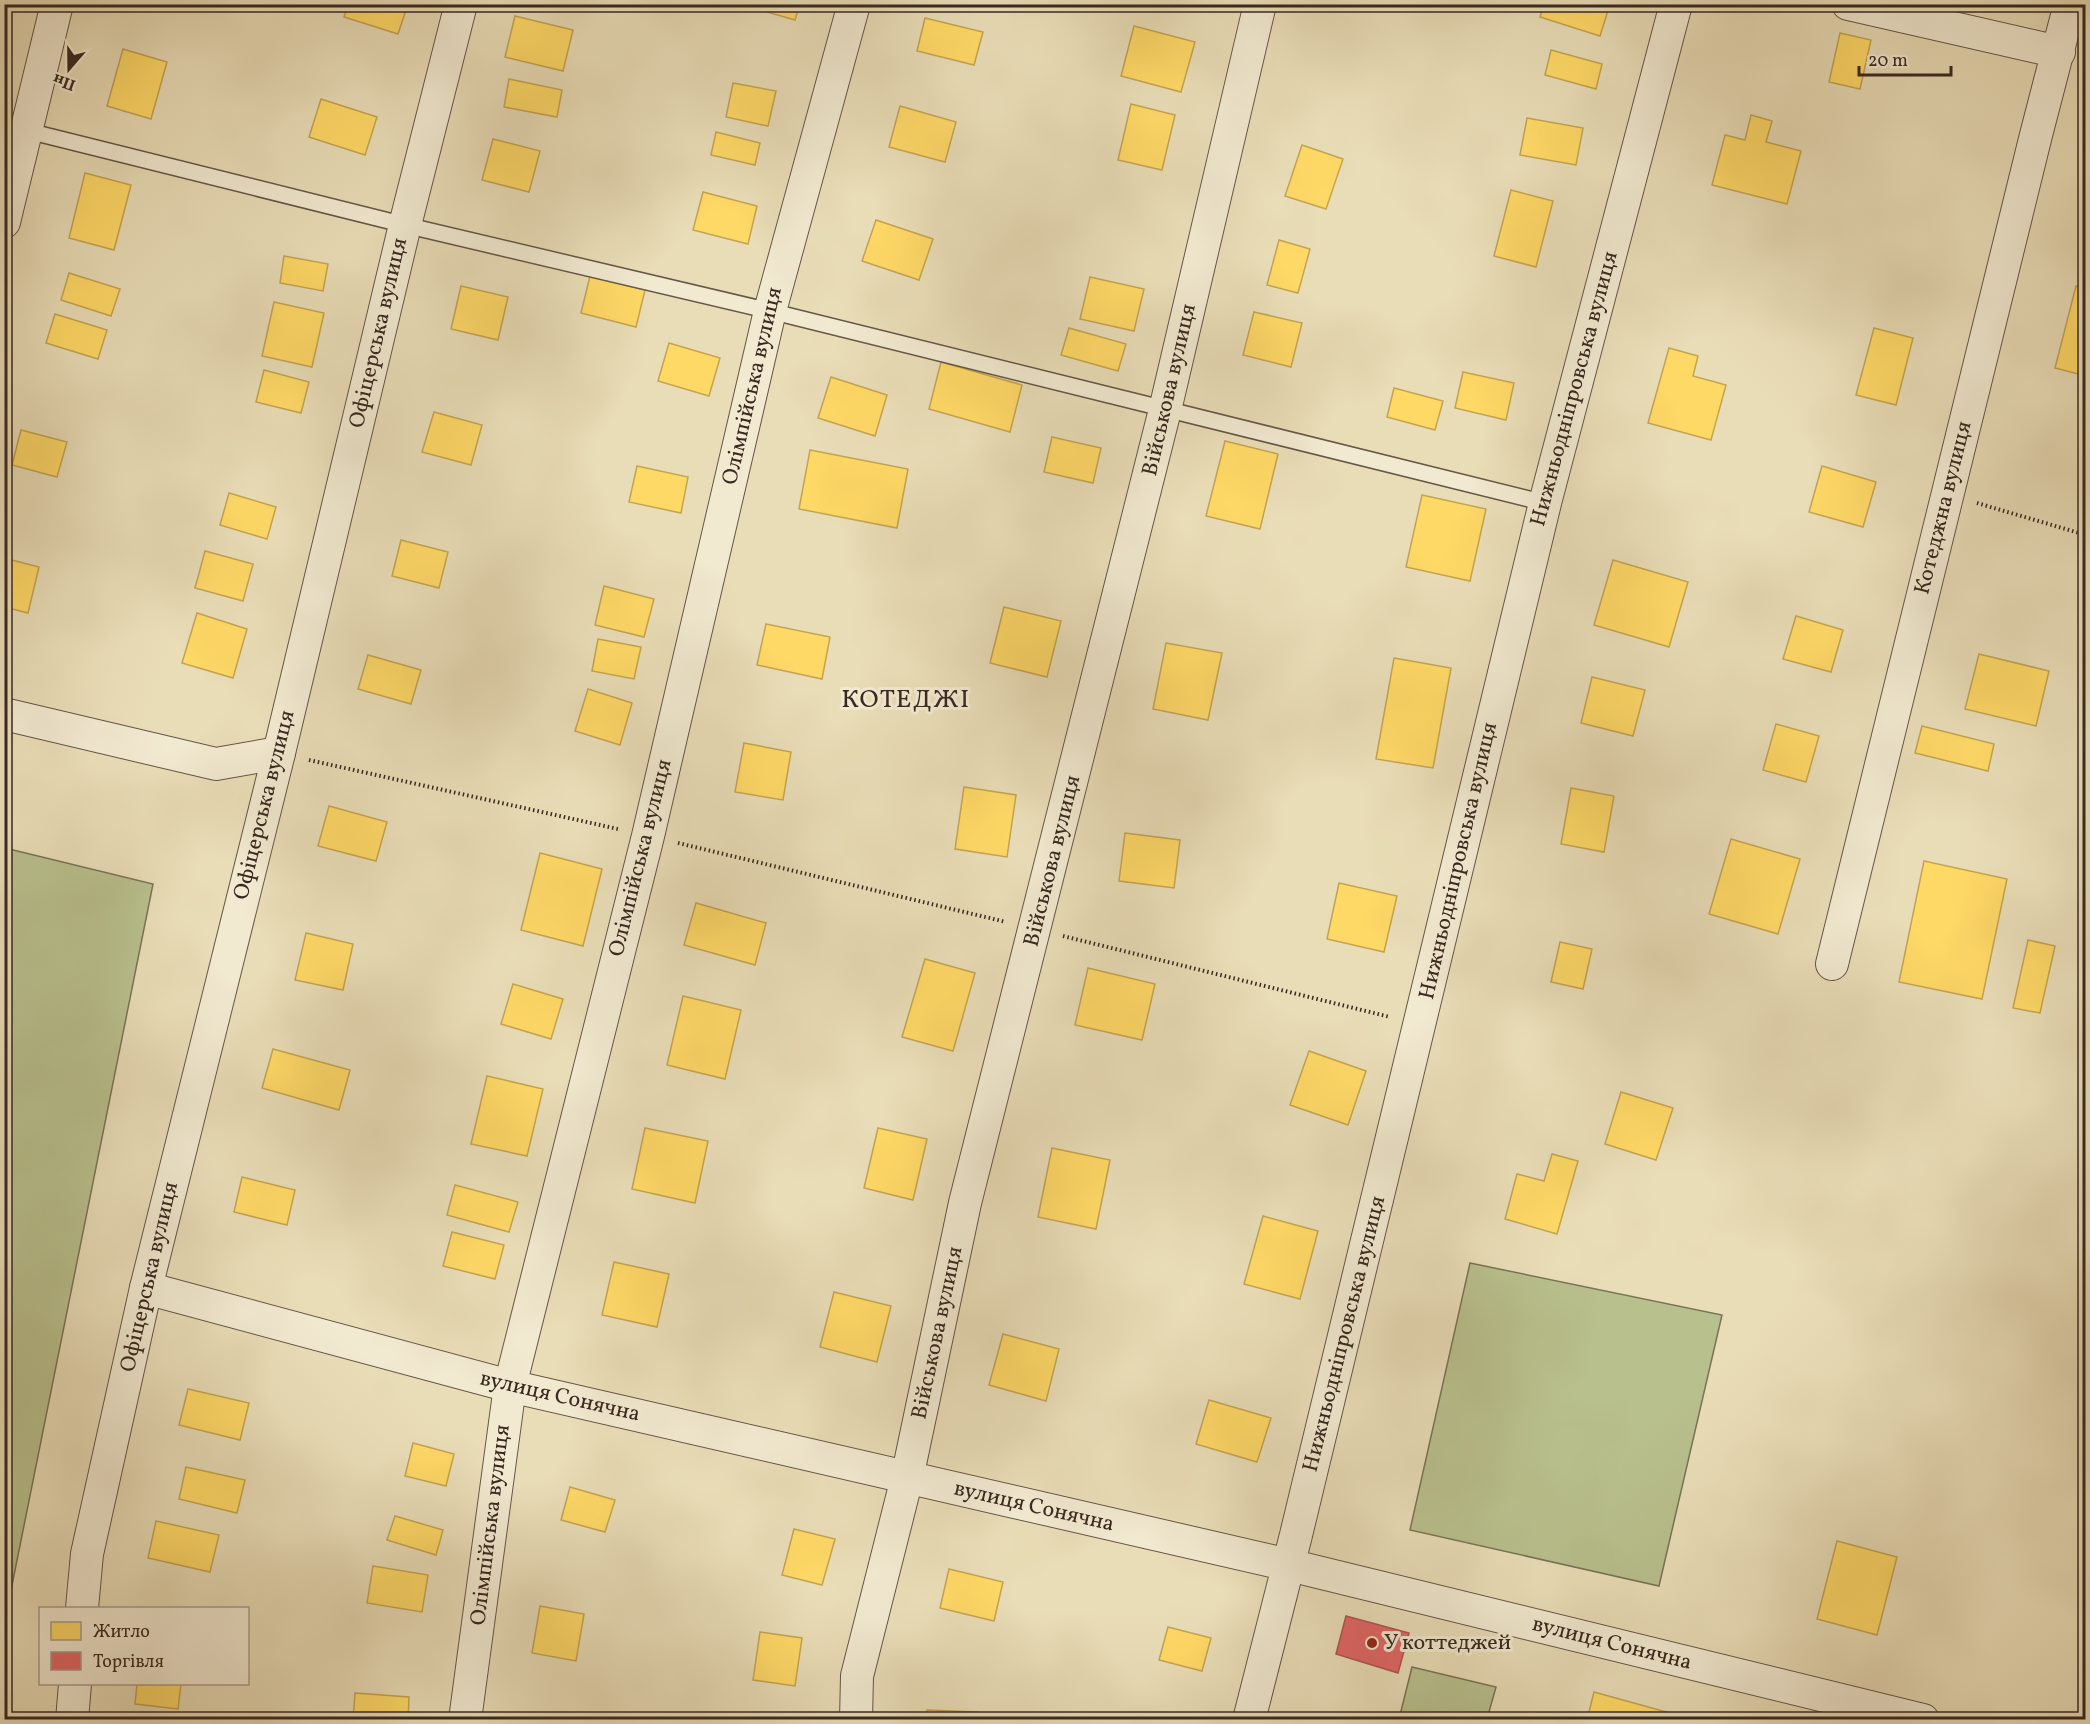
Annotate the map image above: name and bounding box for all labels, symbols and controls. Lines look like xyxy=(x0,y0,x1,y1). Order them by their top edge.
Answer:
north arrow xyxy=(39,39,99,99)
scale bar xyxy=(1859,39,1950,77)
text: 20 m xyxy=(1868,49,1908,74)
text: Пн xyxy=(50,67,79,95)
street label: Офіцерська вулиця xyxy=(342,235,416,431)
street label: Нижньодніпровська вулиця xyxy=(1523,248,1627,530)
street label: Олімпійська вулиця xyxy=(715,284,791,488)
street label: Військова вулиця xyxy=(1135,301,1205,479)
street label: Котеджна вулиця xyxy=(1907,418,1981,598)
district label: КОТЕДЖІ xyxy=(841,682,971,718)
street label: Офіцерська вулиця xyxy=(226,707,304,903)
street label: Нижньодніпровська вулиця xyxy=(1412,719,1506,1003)
street label: Олімпійська вулиця xyxy=(601,756,681,960)
street label: Військова вулиця xyxy=(1017,772,1089,950)
street label: Офіцерська вулиця xyxy=(113,1179,187,1375)
street label: Нижньодніпровська вулиця xyxy=(1296,1193,1394,1475)
street label: Військова вулиця xyxy=(905,1244,971,1422)
street label: вулиця Сонячна xyxy=(477,1364,643,1431)
street label: Олімпійська вулиця xyxy=(463,1423,519,1627)
street label: вулиця Сонячна xyxy=(951,1474,1117,1541)
legend xyxy=(39,1607,249,1685)
street label: вулиця Сонячна xyxy=(1529,1609,1695,1679)
text: Житло xyxy=(93,1620,150,1645)
place label: У коттеджей xyxy=(1384,1628,1511,1659)
marker: У коттеджей xyxy=(1365,1636,1379,1650)
text: Торгівля xyxy=(93,1650,164,1675)

